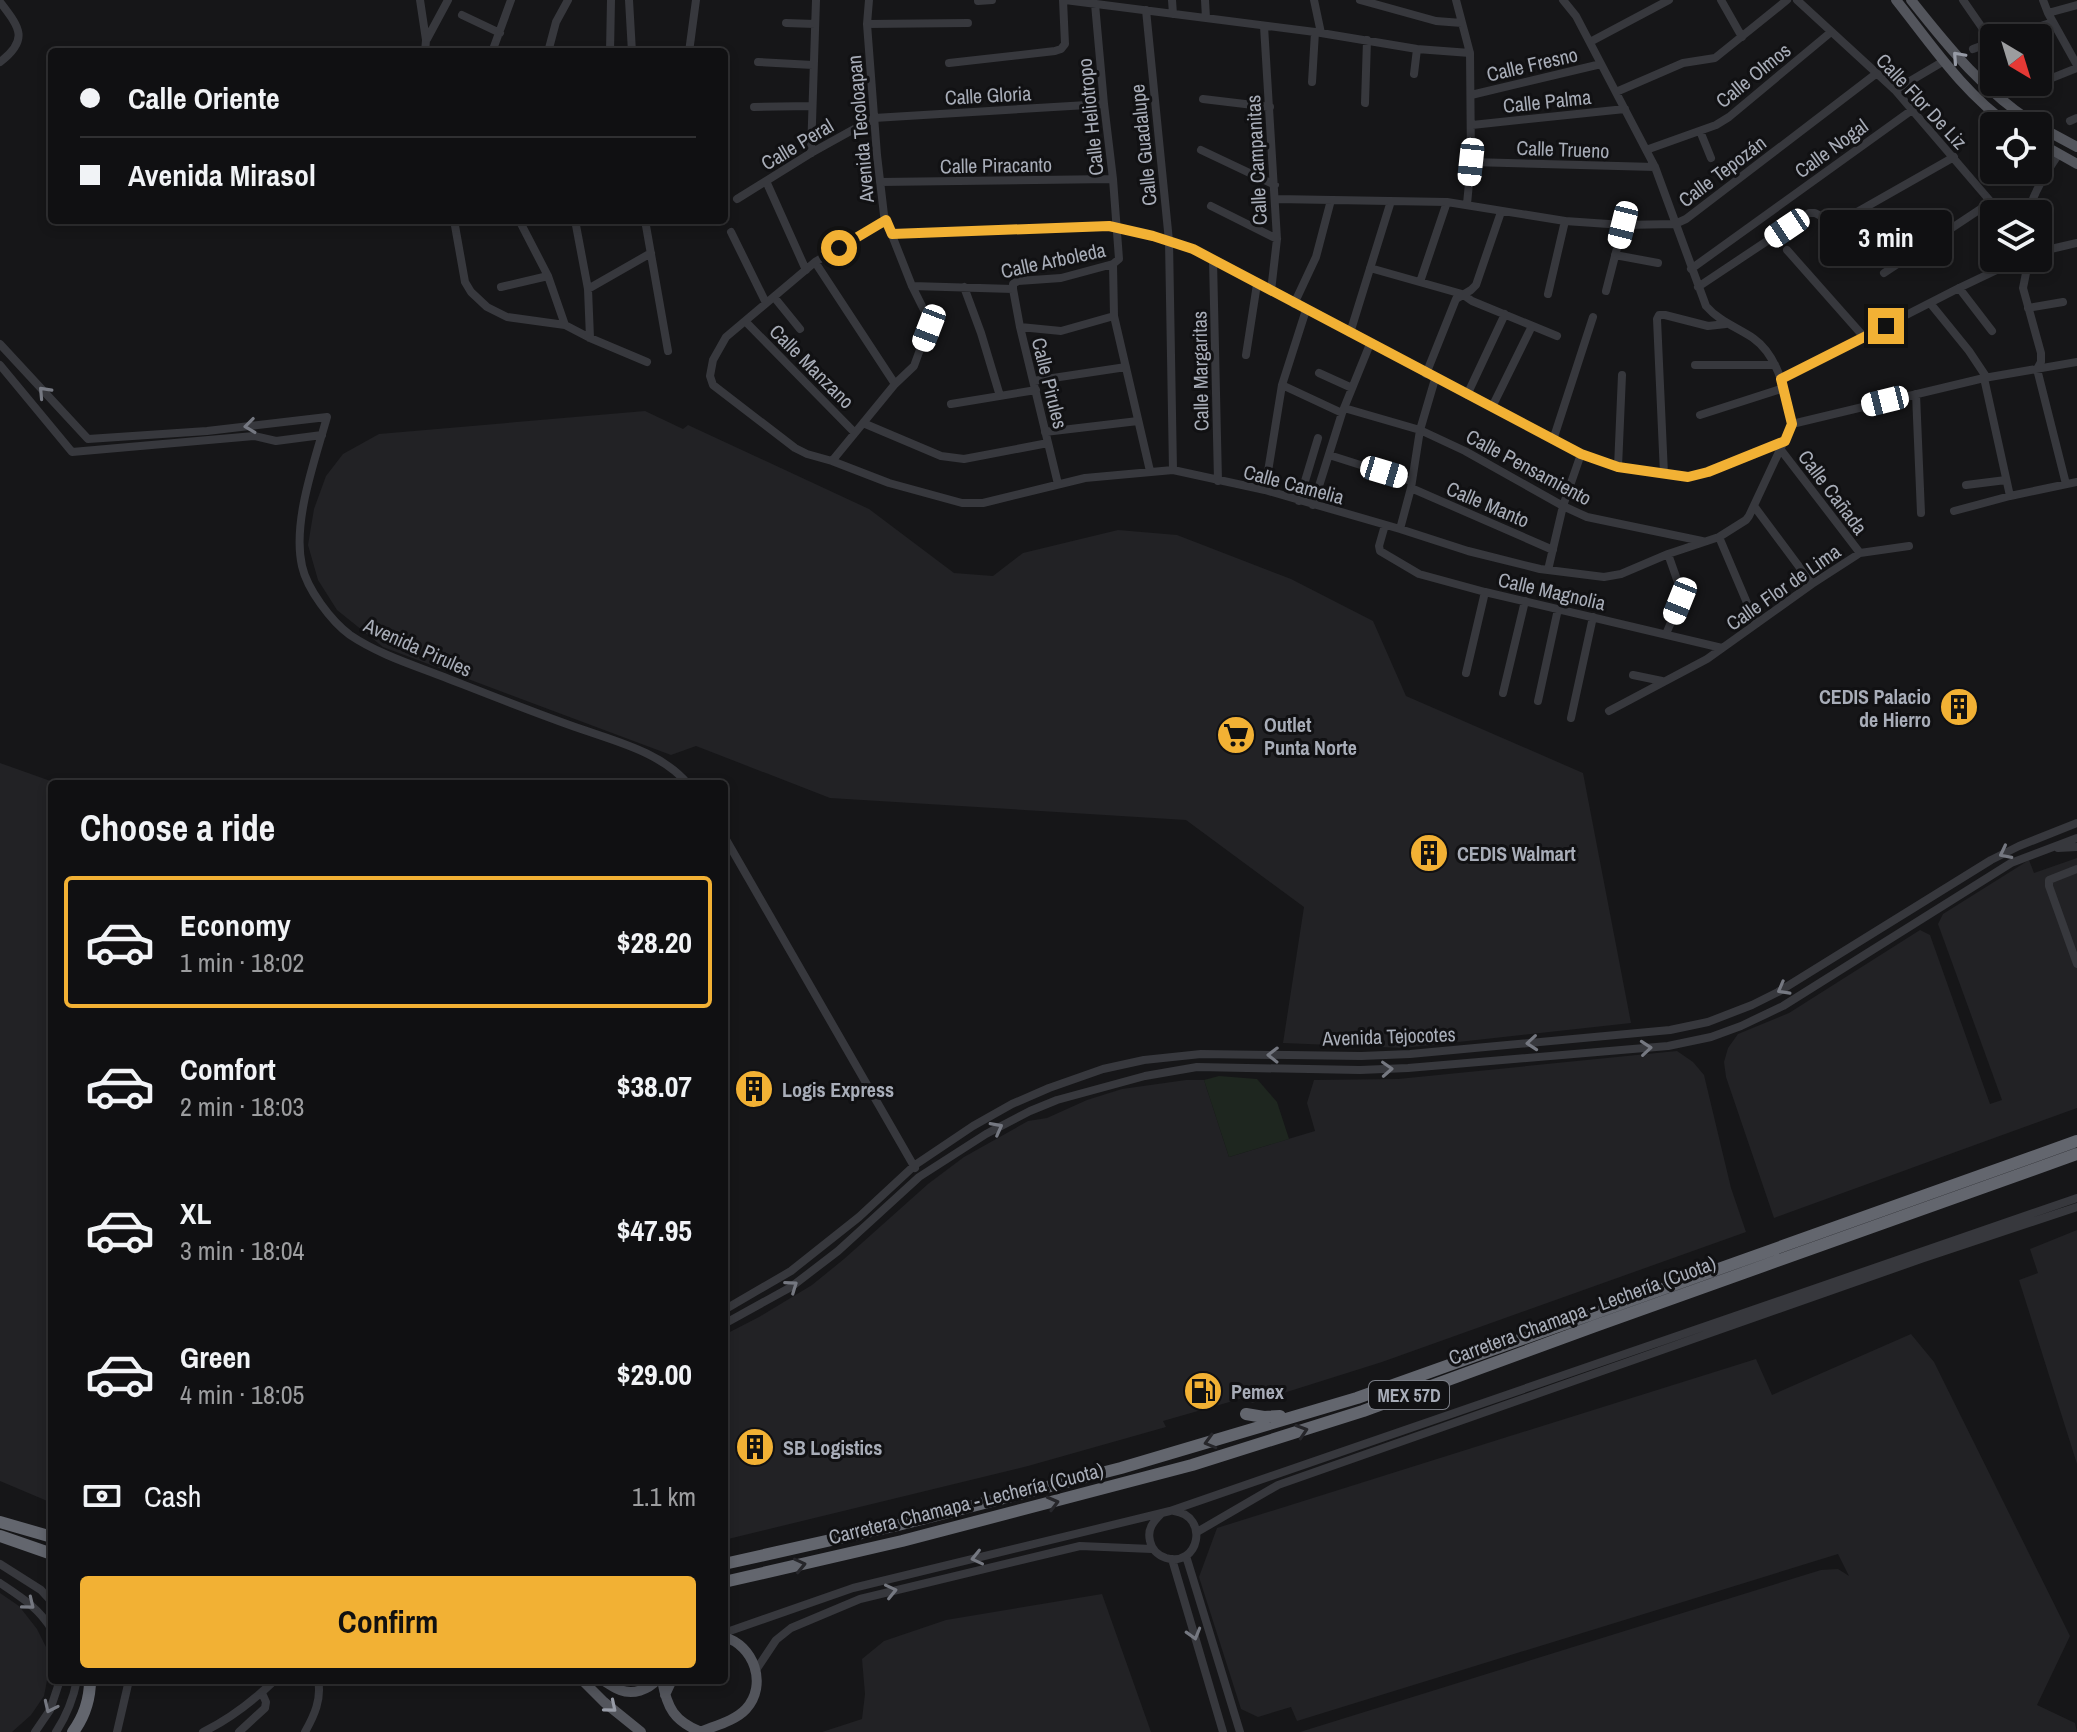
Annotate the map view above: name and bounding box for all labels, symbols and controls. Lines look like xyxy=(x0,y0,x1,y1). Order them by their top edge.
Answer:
north arrow xyxy=(1980,24,2052,96)
map controls xyxy=(1980,24,2052,272)
street label: Calle Olmos xyxy=(1710,36,1796,114)
street label: Calle Fresno xyxy=(1484,40,1580,88)
street label: Calle Flor De Liz xyxy=(1870,47,1974,155)
one-way arrow xyxy=(1953,52,1967,67)
street label: Avenida Tecoloapan xyxy=(840,54,880,205)
street label: Calle Heliotropo xyxy=(1070,57,1110,177)
text: Calle Oriente xyxy=(128,78,280,118)
street label: Calle Gloria xyxy=(944,79,1032,111)
street label: Calle Guadalupe xyxy=(1123,83,1163,207)
street label: Calle Palma xyxy=(1502,83,1592,119)
street label: Calle Campanitas xyxy=(1239,94,1273,226)
street label: Calle Peral xyxy=(756,112,838,176)
street label: Calle Nogal xyxy=(1789,112,1873,184)
button: locate xyxy=(1980,112,2052,184)
street label: Calle Tepozán xyxy=(1672,129,1772,213)
street label: Calle Trueno xyxy=(1516,134,1610,164)
car xyxy=(1457,137,1485,187)
street label: Calle Piracanto xyxy=(940,151,1052,179)
text: Avenida Mirasol xyxy=(128,155,316,195)
car xyxy=(1606,199,1640,251)
button: layers xyxy=(1980,200,2052,272)
car xyxy=(1760,205,1814,251)
callout: 3 min xyxy=(1820,210,1952,266)
text: 3 min xyxy=(1858,220,1914,255)
route start xyxy=(821,230,857,266)
street label: Calle Arboleda xyxy=(998,236,1108,284)
car xyxy=(909,301,949,355)
route end xyxy=(1868,308,1904,344)
street label: Calle Margaritas xyxy=(1185,311,1215,431)
street label: Calle Manzano xyxy=(764,318,860,414)
street label: Calle Pirules xyxy=(1026,335,1074,431)
car xyxy=(1859,384,1911,418)
one-way arrow xyxy=(40,386,54,401)
one-way arrow xyxy=(243,417,256,434)
street label: Calle Pensamiento xyxy=(1461,423,1597,511)
street label: Calle Cañada xyxy=(1792,444,1874,540)
car xyxy=(1358,454,1410,490)
street label: Calle Camelia xyxy=(1241,458,1347,510)
street label: Calle Manto xyxy=(1442,474,1534,534)
street label: Calle Flor de Lima xyxy=(1720,538,1846,636)
street label: Calle Magnolia xyxy=(1496,566,1608,616)
car xyxy=(1660,574,1700,628)
street label: Avenida Pirules xyxy=(359,611,476,683)
place label: CEDIS Palacio de Hierro xyxy=(1819,683,1931,733)
building icon: CEDIS Palacio de Hierro xyxy=(1938,686,1980,728)
place label: Outlet Punta Norte xyxy=(1264,711,1357,761)
supermarket icon: Outlet Punta Norte xyxy=(1215,714,1257,756)
text: Choose a ride xyxy=(80,804,275,852)
building icon: CEDIS Walmart xyxy=(1408,832,1450,874)
place label: CEDIS Walmart xyxy=(1457,840,1576,867)
one-way arrow xyxy=(1998,843,2013,858)
text: Economy xyxy=(180,905,291,945)
icon: car xyxy=(84,906,156,978)
text: $28.20 xyxy=(617,922,692,962)
text: 1 min · 18:02 xyxy=(180,945,304,980)
one-way arrow xyxy=(1777,979,1792,994)
street label: Avenida Tejocotes xyxy=(1321,1020,1456,1052)
one-way arrow xyxy=(1525,1034,1538,1051)
one-way arrow xyxy=(1640,1040,1653,1057)
one-way arrow xyxy=(1266,1046,1279,1063)
text: Comfort xyxy=(180,1049,276,1089)
icon: car xyxy=(84,1050,156,1122)
one-way arrow xyxy=(1381,1061,1394,1078)
text: $38.07 xyxy=(617,1066,692,1106)
building icon: Logis Express xyxy=(733,1068,775,1110)
place label: Logis Express xyxy=(782,1076,894,1103)
text: 2 min · 18:03 xyxy=(180,1089,304,1124)
one-way arrow xyxy=(989,1122,1003,1138)
text: XL xyxy=(180,1193,211,1233)
icon: car xyxy=(84,1194,156,1266)
text: $47.95 xyxy=(617,1210,692,1250)
text: 3 min · 18:04 xyxy=(180,1233,304,1268)
street label: Carretera Chamapa - Lechería (Cuota) xyxy=(1445,1249,1719,1371)
one-way arrow xyxy=(783,1281,797,1296)
text: Green xyxy=(180,1337,251,1377)
icon: car xyxy=(84,1338,156,1410)
text: $29.00 xyxy=(617,1354,692,1394)
fuel station icon: Pemex xyxy=(1182,1370,1224,1412)
text: 4 min · 18:05 xyxy=(180,1377,304,1412)
place label: Pemex xyxy=(1231,1378,1285,1405)
road number: MEX 57D xyxy=(1369,1381,1449,1409)
one-way arrow xyxy=(1295,1424,1309,1440)
building icon: SB Logistics xyxy=(734,1426,776,1468)
one-way arrow xyxy=(1203,1433,1217,1449)
place label: SB Logistics xyxy=(783,1434,882,1461)
street label: Carretera Chamapa - Lechería (Cuota) xyxy=(826,1456,1106,1550)
icon: cash xyxy=(80,1474,124,1518)
text: Cash xyxy=(144,1476,201,1516)
text: 1.1 km xyxy=(632,1479,696,1514)
one-way arrow xyxy=(1045,1496,1059,1513)
one-way arrow xyxy=(970,1549,984,1566)
one-way arrow xyxy=(793,1557,806,1574)
button: Confirm xyxy=(80,1576,696,1668)
one-way arrow xyxy=(884,1583,898,1600)
one-way arrow xyxy=(20,1594,35,1608)
one-way arrow xyxy=(1185,1627,1201,1641)
one-way arrow xyxy=(601,1697,616,1712)
one-way arrow xyxy=(44,1699,60,1714)

